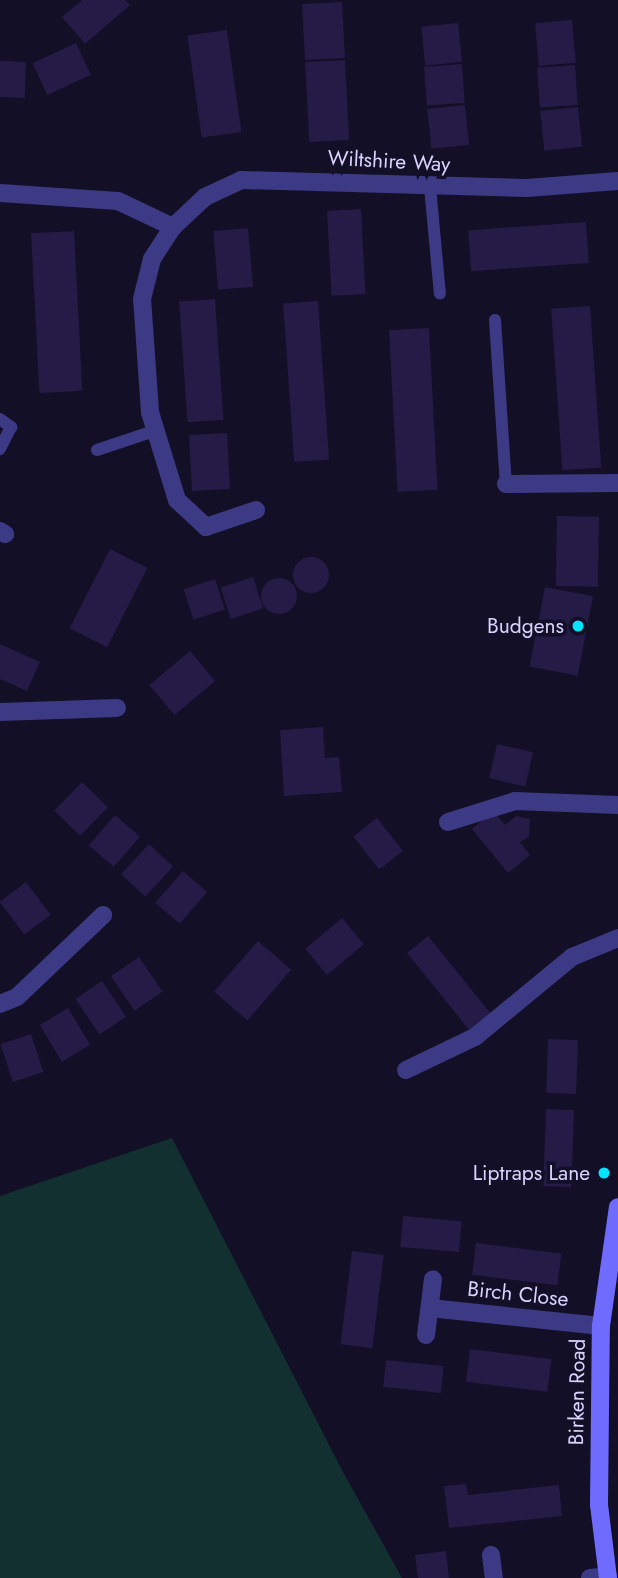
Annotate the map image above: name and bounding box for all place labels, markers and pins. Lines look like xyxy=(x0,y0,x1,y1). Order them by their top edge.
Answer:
place label: Budgens xyxy=(487,613,564,639)
marker: Budgens xyxy=(570,618,586,634)
place label: Liptraps Lane xyxy=(473,1160,590,1186)
marker: Liptraps Lane xyxy=(596,1165,612,1181)

